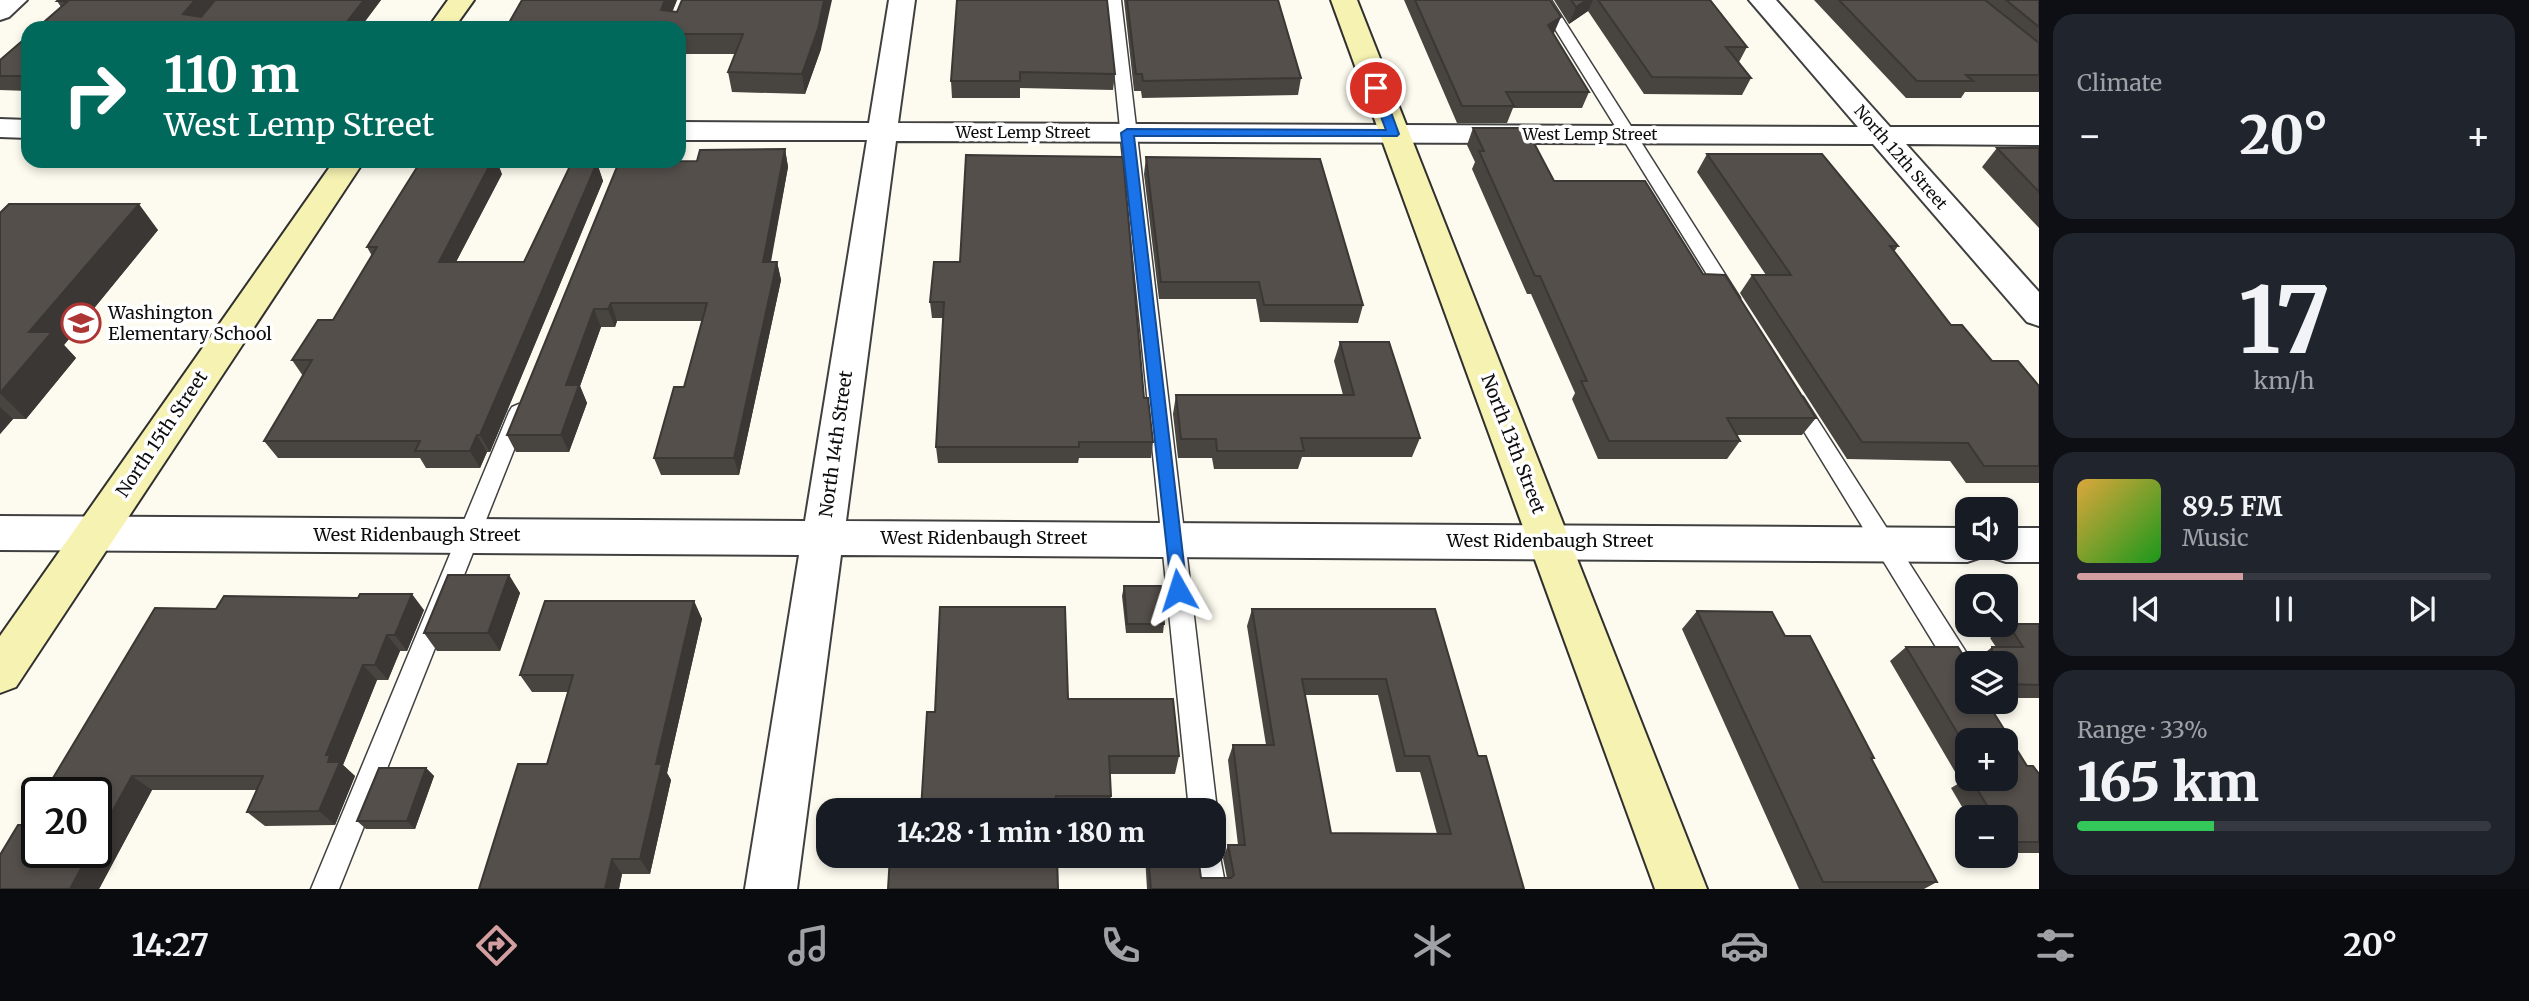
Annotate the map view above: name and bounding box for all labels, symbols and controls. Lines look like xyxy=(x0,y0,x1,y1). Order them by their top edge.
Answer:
text: 110 m xyxy=(164,44,299,105)
icon: right xyxy=(49,49,140,140)
pin xyxy=(1346,58,1406,118)
text: Climate xyxy=(2077,68,2162,97)
icon: arrive xyxy=(1357,69,1395,107)
street label: North 12th Street xyxy=(1850,101,1952,214)
text: 20° xyxy=(2240,103,2328,168)
text: West Lemp Street xyxy=(164,105,434,145)
text: − xyxy=(2077,112,2102,159)
text: + xyxy=(2466,112,2491,159)
street label: West Lemp Street xyxy=(954,122,1091,142)
street label: West Lemp Street xyxy=(1521,124,1658,144)
text: 17 xyxy=(2238,263,2330,378)
place label: Washington Elementary School xyxy=(107,301,272,345)
school or university icon: Washington Elementary School xyxy=(60,302,102,344)
street label: North 15th Street xyxy=(111,366,212,501)
text: km/h xyxy=(2254,366,2314,395)
street label: North 14th Street xyxy=(814,369,857,519)
street label: North 13th Street xyxy=(1476,371,1551,517)
text: 89.5 FM xyxy=(2182,490,2283,523)
map controls xyxy=(1955,497,2018,868)
button: sound xyxy=(1955,497,2018,560)
street label: West Ridenbaugh Street xyxy=(313,523,520,546)
text: Music xyxy=(2182,523,2249,552)
street label: West Ridenbaugh Street xyxy=(880,526,1087,549)
street label: West Ridenbaugh Street xyxy=(1446,529,1653,552)
position arrow xyxy=(1141,553,1215,627)
button: search xyxy=(1955,574,2018,637)
icon: previous xyxy=(2127,590,2165,628)
icon: pause xyxy=(2265,590,2303,628)
icon: next xyxy=(2403,590,2441,628)
button: layers xyxy=(1955,651,2018,714)
text: Range · 33% xyxy=(2077,715,2208,744)
button: + xyxy=(1955,728,2018,791)
text: 165 km xyxy=(2077,750,2259,815)
speed limit sign: 20 xyxy=(21,777,112,868)
button: − xyxy=(1955,805,2018,868)
text: 14:28 · 1 min · 180 m xyxy=(897,816,1145,849)
icon: directions xyxy=(472,921,521,970)
icon: music xyxy=(784,921,833,970)
icon: phone xyxy=(1096,921,1145,970)
icon: climate xyxy=(1408,921,1457,970)
icon: car xyxy=(1720,921,1769,970)
icon: filters xyxy=(2031,921,2080,970)
text: 14:27 xyxy=(131,925,209,965)
text: 20° xyxy=(2343,925,2398,965)

